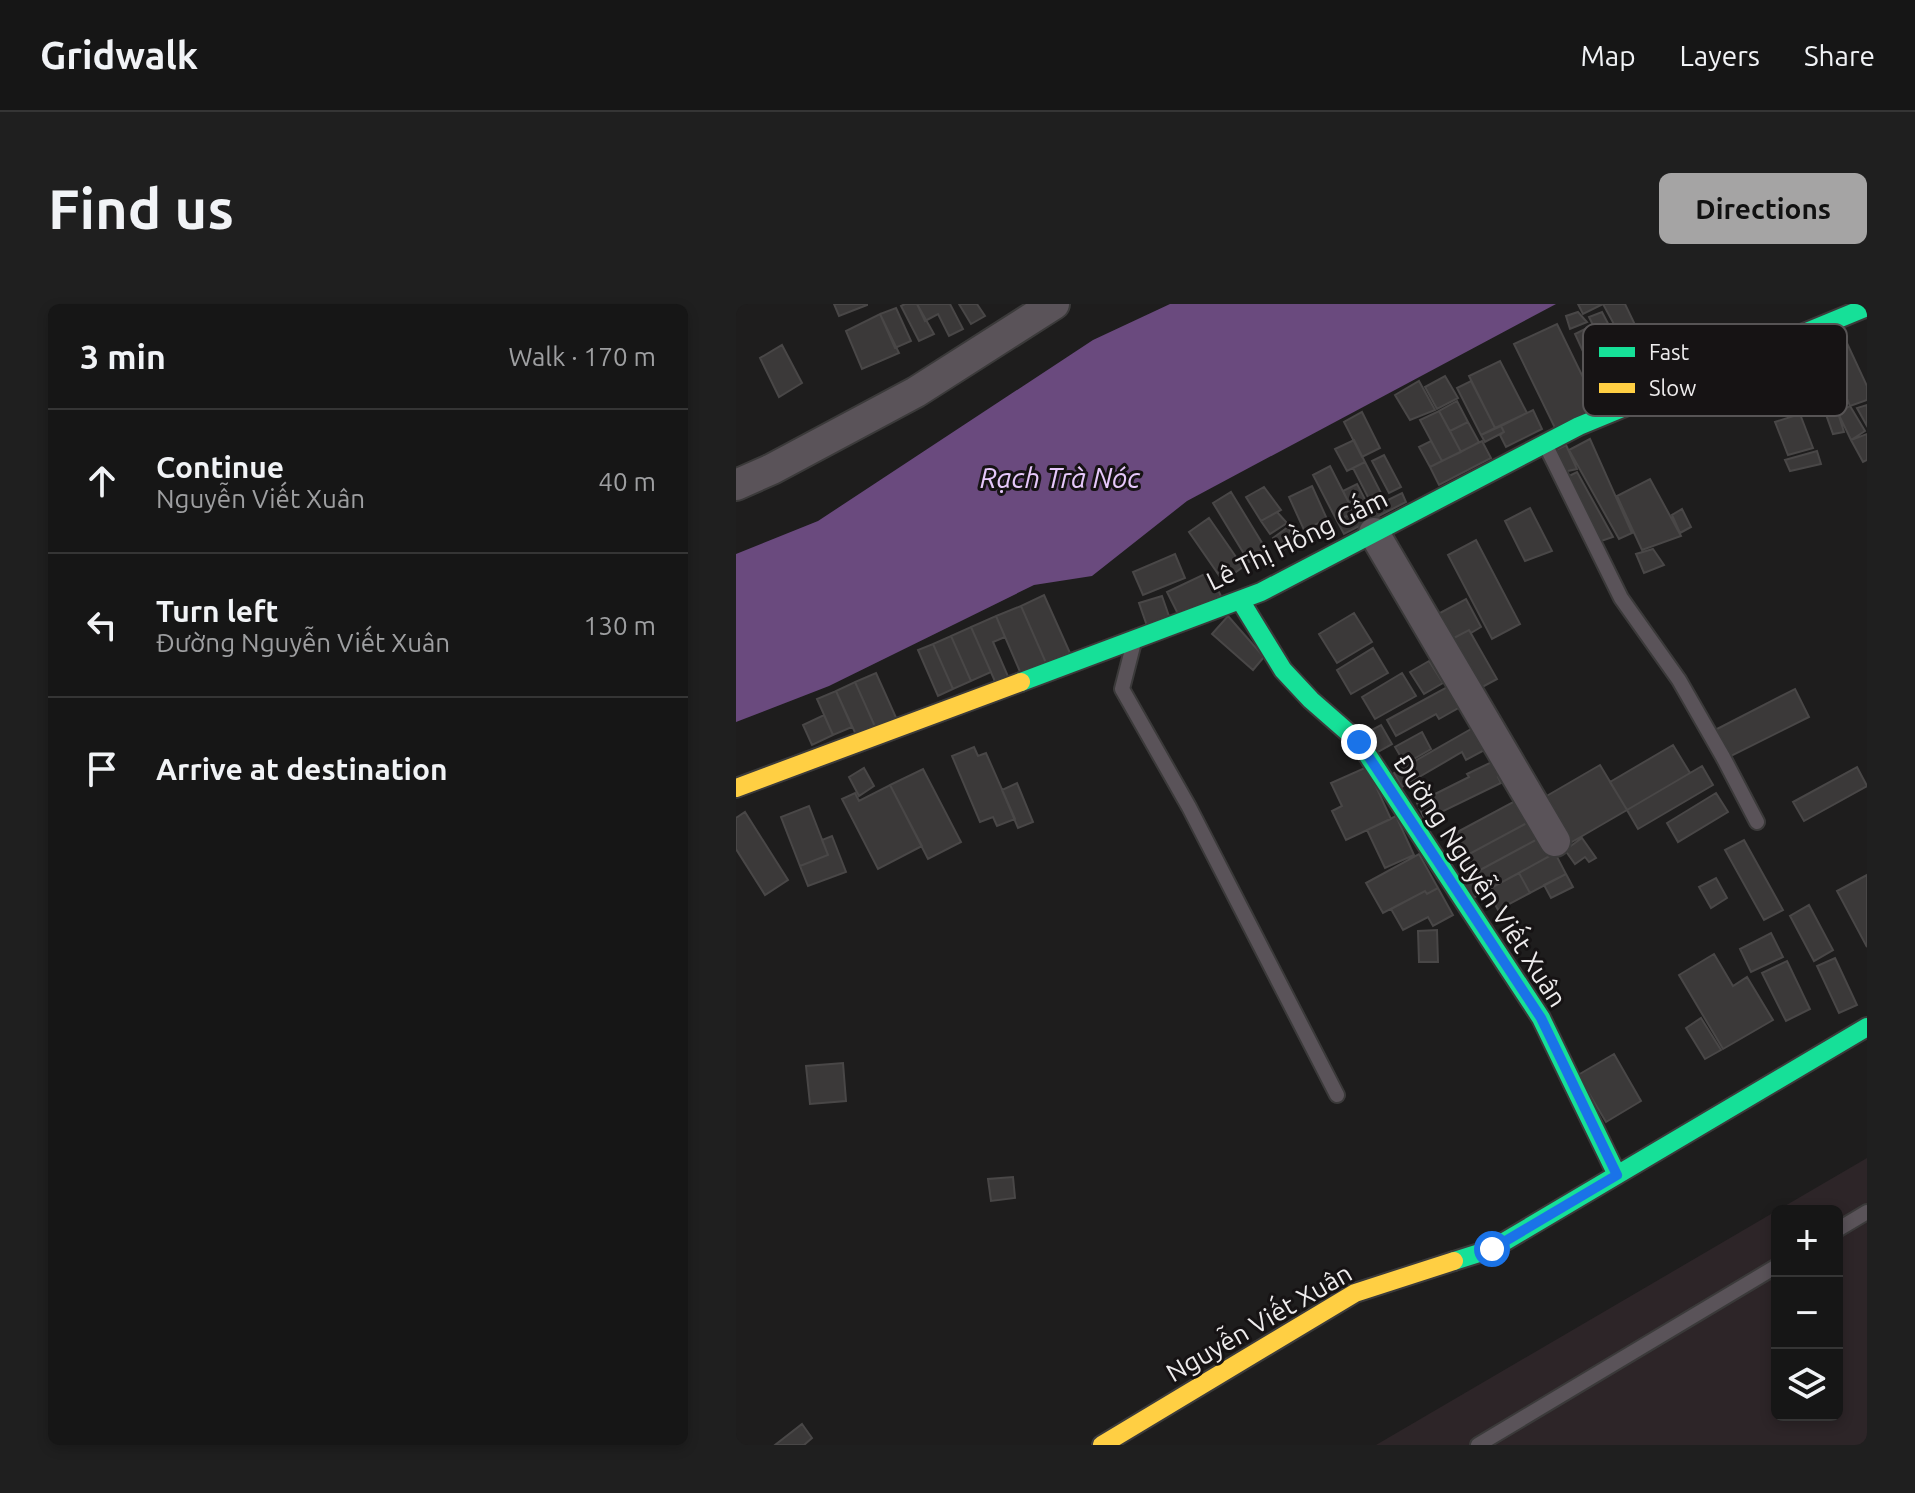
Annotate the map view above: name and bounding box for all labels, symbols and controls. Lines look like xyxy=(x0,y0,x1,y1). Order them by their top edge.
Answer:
text: Gridwalk xyxy=(40,34,198,76)
text: Map xyxy=(1580,40,1636,71)
text: Layers xyxy=(1680,40,1760,71)
text: Share xyxy=(1804,40,1875,71)
button: Directions xyxy=(1659,173,1867,244)
text: Find us xyxy=(48,177,234,240)
legend xyxy=(1583,324,1847,416)
text: 3 min xyxy=(80,337,166,375)
text: Fast xyxy=(1649,339,1690,364)
text: Walk · 170 m xyxy=(508,342,656,371)
text: Slow xyxy=(1649,375,1696,400)
text: Continue xyxy=(156,450,284,484)
icon: ahead xyxy=(80,459,124,503)
water label: Rạch Trà Nóc xyxy=(980,462,1141,493)
text: 40 m xyxy=(598,467,656,496)
street label: Lê Thị Hồng Gấm xyxy=(1200,480,1392,596)
text: Nguyễn Viết Xuân xyxy=(156,484,365,513)
text: Turn left xyxy=(156,594,278,628)
icon: left xyxy=(80,603,124,647)
text: 130 m xyxy=(584,611,656,640)
text: Đường Nguyễn Viết Xuân xyxy=(156,628,450,657)
route end xyxy=(1341,724,1377,760)
icon: arrive xyxy=(80,747,124,791)
street label: Đường Nguyễn Viết Xuân xyxy=(1388,748,1576,1012)
text: Arrive at destination xyxy=(156,752,448,786)
map controls xyxy=(1771,1205,1843,1421)
button: + xyxy=(1771,1205,1843,1277)
route start xyxy=(1474,1231,1510,1267)
street label: Nguyễn Viết Xuân xyxy=(1159,1255,1357,1387)
button: − xyxy=(1771,1277,1843,1349)
button: layers xyxy=(1771,1349,1843,1421)

